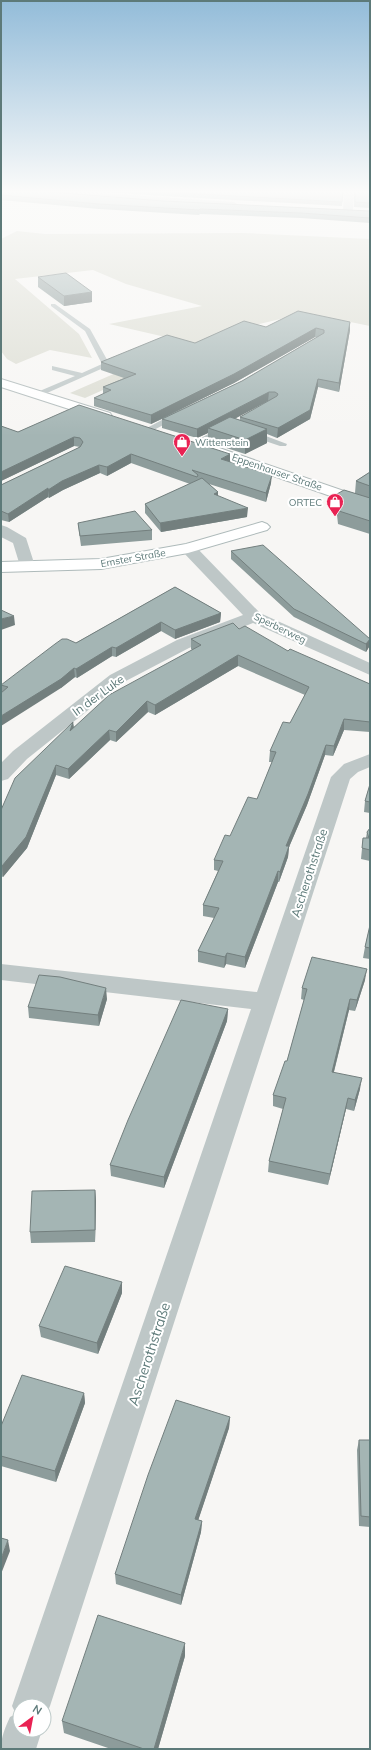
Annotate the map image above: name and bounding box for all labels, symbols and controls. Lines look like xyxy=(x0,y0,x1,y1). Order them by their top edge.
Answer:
shop icon: Wittenstein xyxy=(172,432,192,457)
place label: Wittenstein xyxy=(195,436,249,449)
street label: Eppenhauser Straße xyxy=(230,450,324,494)
shop icon: ORTEC xyxy=(325,492,345,517)
place label: ORTEC xyxy=(289,496,322,509)
street label: Emster Straße xyxy=(99,546,167,570)
street label: Sperberweg xyxy=(252,610,308,646)
street label: In der Luke xyxy=(69,671,127,719)
street label: Ascherothstraße xyxy=(288,827,330,919)
street label: Ascherothstraße xyxy=(124,1300,174,1408)
north arrow xyxy=(12,1698,52,1738)
text: N xyxy=(30,1701,45,1718)

